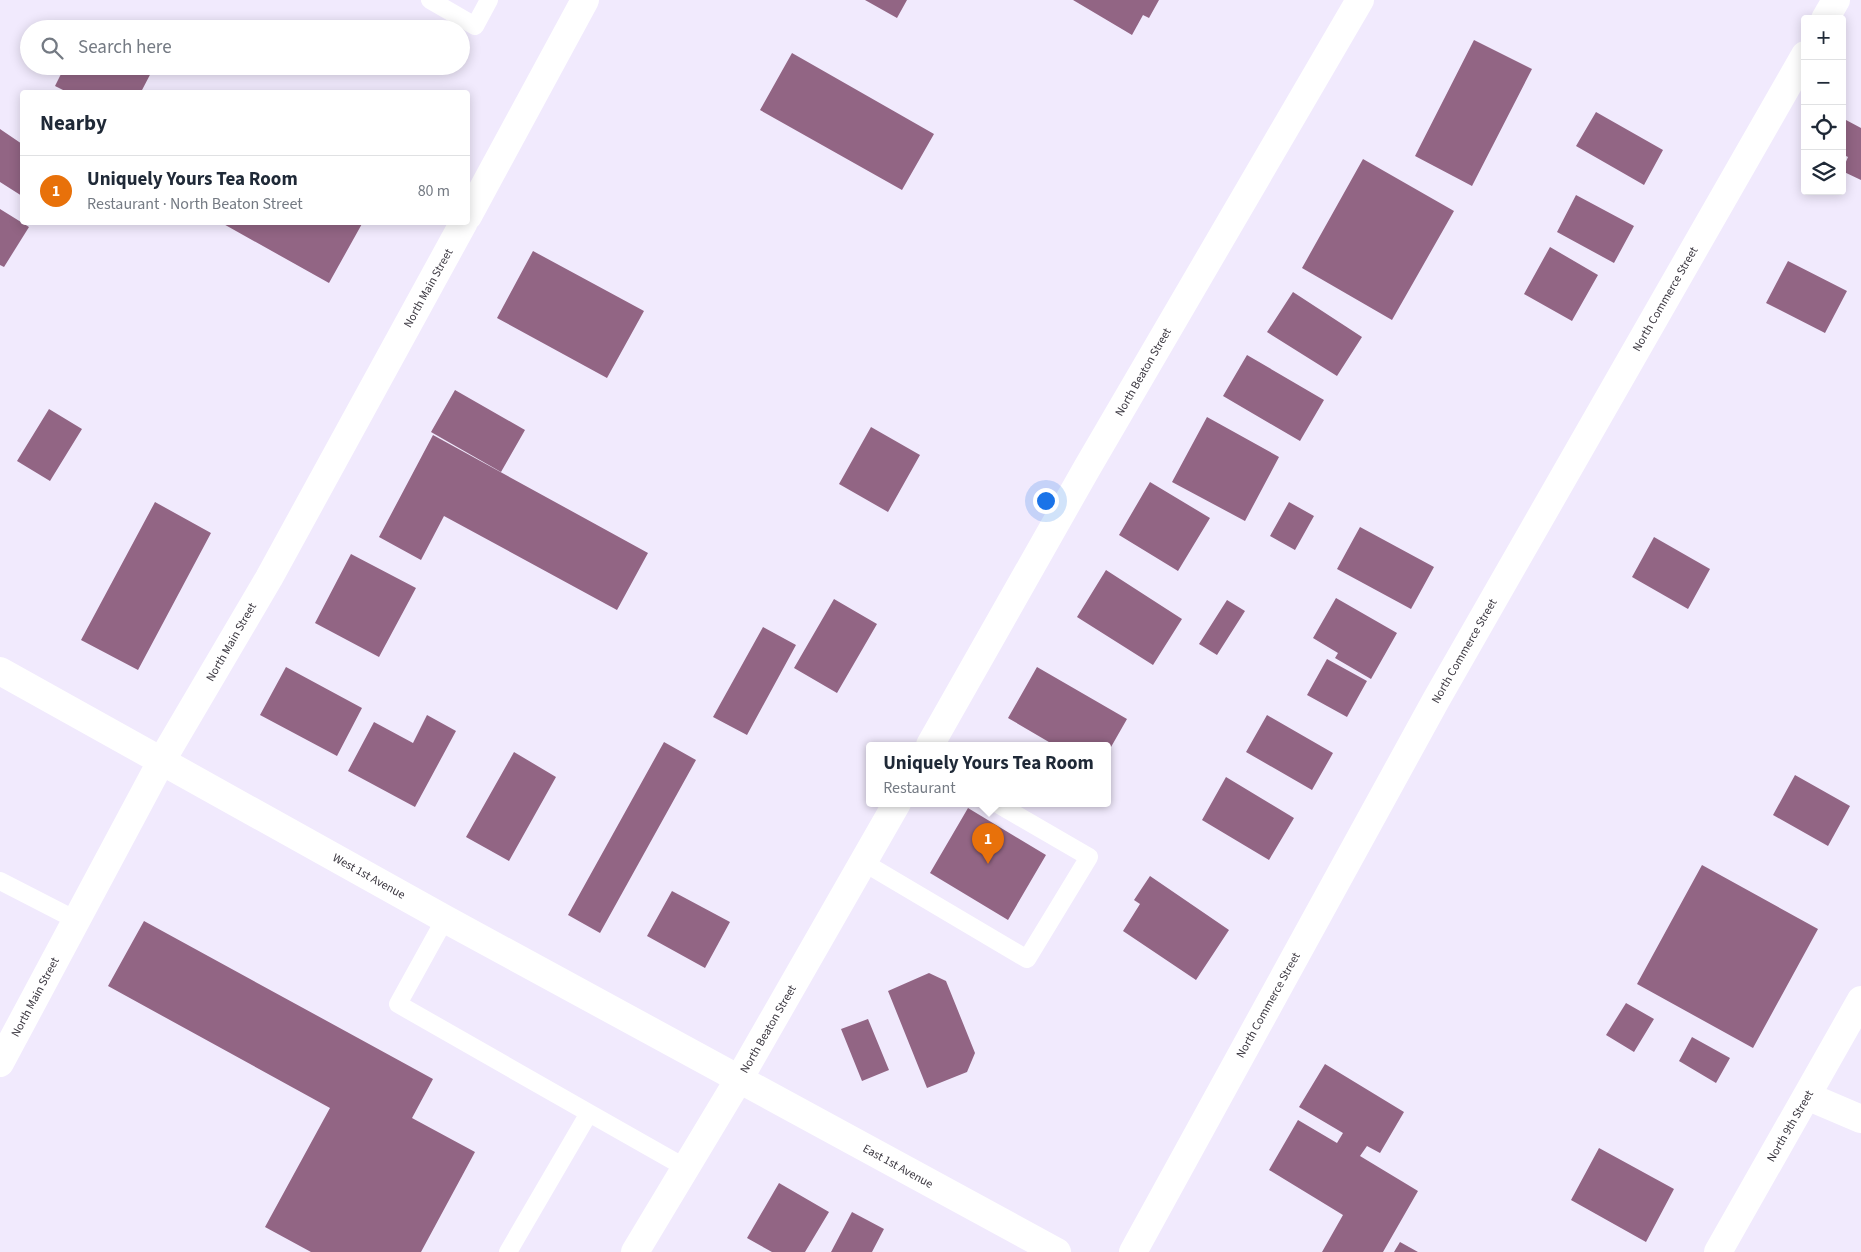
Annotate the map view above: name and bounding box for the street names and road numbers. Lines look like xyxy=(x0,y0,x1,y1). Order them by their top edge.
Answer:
street label: North Commerce Street xyxy=(1628,244,1702,355)
street label: North Main Street xyxy=(400,246,457,331)
street label: North Beaton Street xyxy=(1111,325,1176,420)
street label: North Commerce Street xyxy=(1427,596,1501,707)
street label: North Main Street xyxy=(202,600,261,685)
street label: West 1st Avenue xyxy=(329,849,408,903)
street label: North Commerce Street xyxy=(1232,949,1305,1061)
street label: North Main Street xyxy=(7,954,64,1040)
street label: North Beaton Street xyxy=(736,982,801,1077)
street label: North 9th Street xyxy=(1763,1087,1818,1165)
street label: East 1st Avenue xyxy=(860,1140,936,1193)

